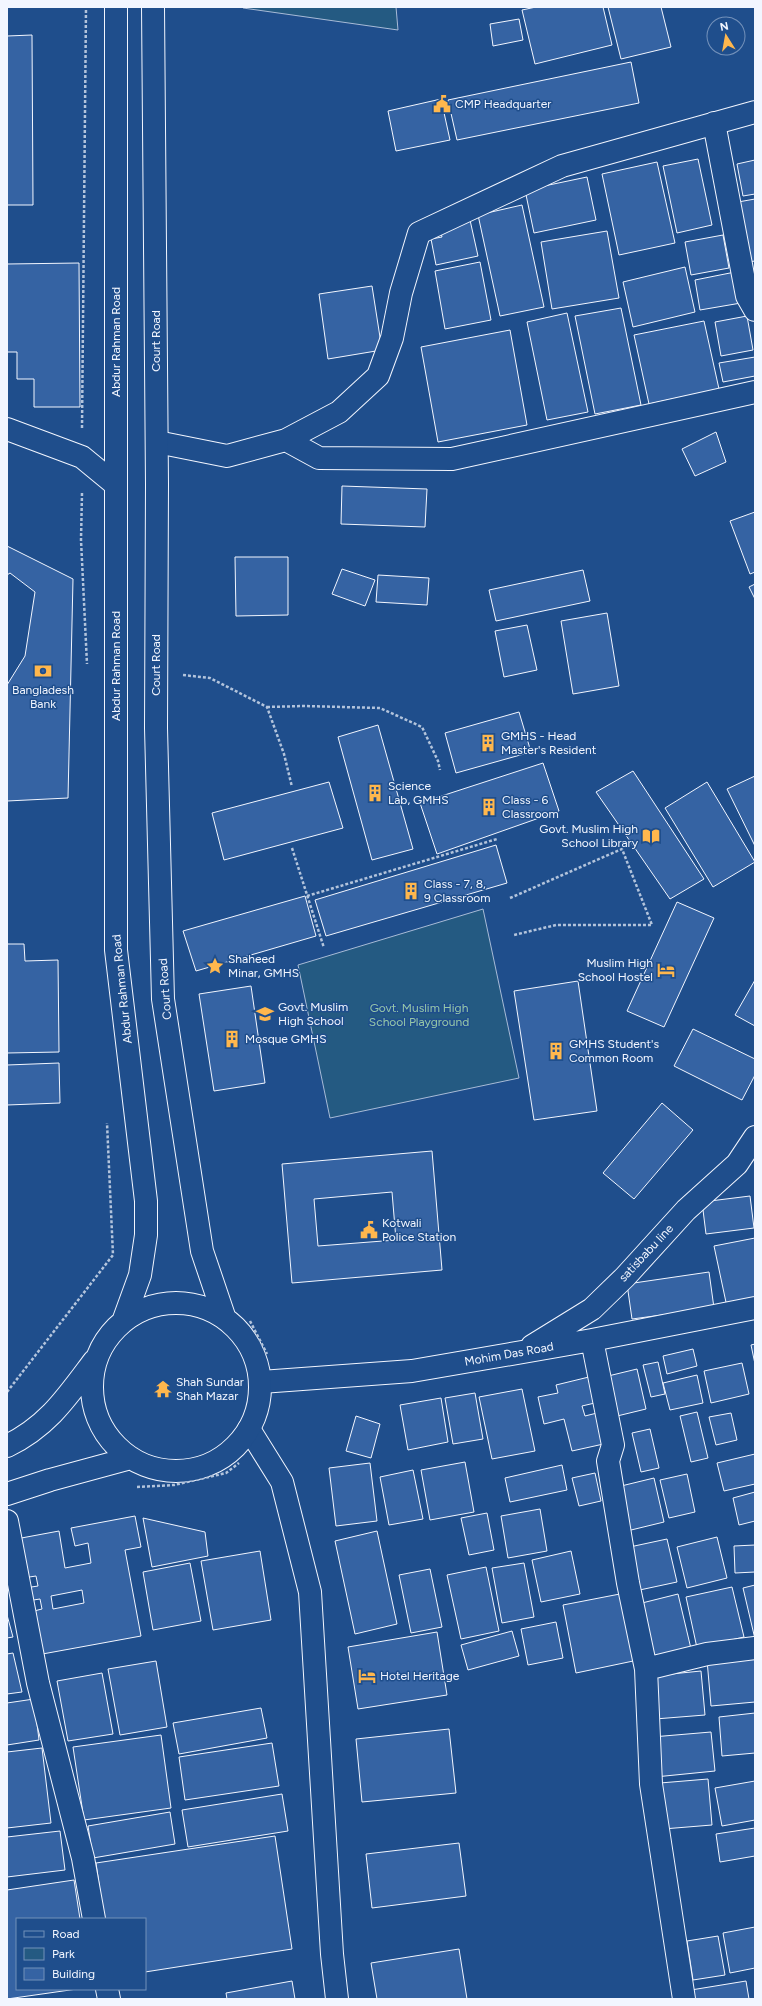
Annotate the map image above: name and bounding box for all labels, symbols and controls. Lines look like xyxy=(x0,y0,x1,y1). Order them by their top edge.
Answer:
north arrow xyxy=(706,16,746,56)
text: N xyxy=(719,19,730,34)
public building icon: CMP Headquarter xyxy=(432,94,452,114)
place label: CMP Headquarter xyxy=(455,97,551,111)
street label: Abdur Rahman Road xyxy=(109,287,123,397)
street label: Court Road xyxy=(149,310,163,372)
street label: Abdur Rahman Road xyxy=(109,611,123,721)
street label: Court Road xyxy=(149,634,163,696)
bank icon: Bangladesh Bank xyxy=(33,661,53,681)
place label: Bangladesh Bank xyxy=(12,683,74,711)
place label: GMHS - Head Master's Resident xyxy=(501,729,597,757)
building icon: GMHS - Head Master's Resident xyxy=(478,733,498,753)
place label: Science Lab, GMHS xyxy=(388,779,449,807)
building icon: Science Lab, GMHS xyxy=(365,783,385,803)
place label: Class - 6 Classroom xyxy=(502,793,559,821)
building icon: Class - 6 Classroom xyxy=(479,797,499,817)
place label: Govt. Muslim High School Library xyxy=(539,822,639,850)
library icon: Govt. Muslim High School Library xyxy=(641,826,661,846)
place label: Class - 7, 8, 9 Classroom xyxy=(424,877,491,905)
building icon: Class - 7, 8, 9 Classroom xyxy=(401,881,421,901)
street label: Abdur Rahman Road xyxy=(109,934,135,1044)
place label: Shaheed Minar, GMHS xyxy=(228,952,299,980)
place icon: Shaheed Minar, GMHS xyxy=(205,956,225,976)
place label: Muslim High School Hostel xyxy=(578,956,653,984)
street label: Court Road xyxy=(156,958,174,1020)
hotel icon: Muslim High School Hostel xyxy=(656,960,676,980)
place label: Govt. Muslim High School xyxy=(278,1000,348,1028)
park label: Govt. Muslim High School Playground xyxy=(369,1001,469,1029)
school or university icon: Govt. Muslim High School xyxy=(255,1004,275,1024)
building icon: Mosque GMHS xyxy=(222,1029,242,1049)
place label: Mosque GMHS xyxy=(245,1032,327,1046)
place label: GMHS Student's Common Room xyxy=(569,1037,659,1065)
building icon: GMHS Student's Common Room xyxy=(546,1041,566,1061)
place label: Kotwali Police Station xyxy=(382,1216,456,1244)
public building icon: Kotwali Police Station xyxy=(359,1220,379,1240)
street label: satisbabu line xyxy=(616,1221,676,1285)
street label: Mohim Das Road xyxy=(463,1339,555,1369)
place label: Shah Sundar Shah Mazar xyxy=(176,1375,244,1403)
temple icon: Shah Sundar Shah Mazar xyxy=(153,1379,173,1399)
hotel icon: Hotel Heritage xyxy=(357,1666,377,1686)
place label: Hotel Heritage xyxy=(380,1669,460,1683)
legend xyxy=(16,1918,146,1990)
text: Road xyxy=(52,1927,80,1941)
text: Park xyxy=(52,1947,75,1961)
text: Building xyxy=(52,1967,95,1981)

